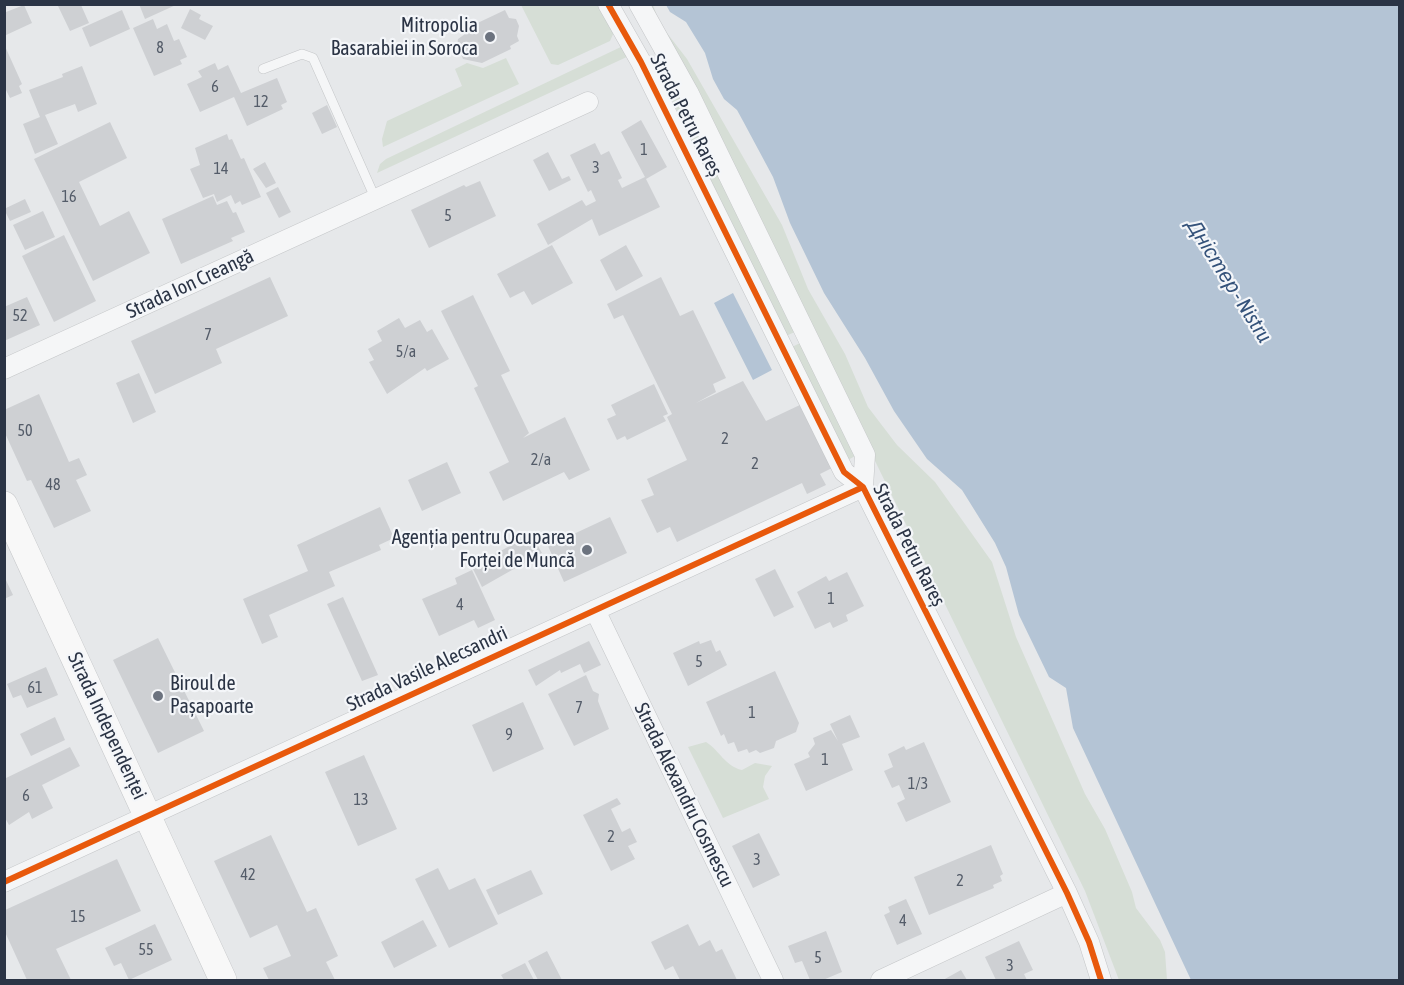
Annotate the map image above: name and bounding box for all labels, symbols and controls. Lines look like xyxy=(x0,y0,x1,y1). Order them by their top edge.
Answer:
place label: Mitropolia Basarabiei in Soroca xyxy=(331,14,478,61)
marker: Mitropolia Basarabiei in Soroca xyxy=(483,30,497,44)
house number: 8 xyxy=(156,38,164,58)
street label: Strada Petru Rareș xyxy=(645,50,727,180)
house number: 6 xyxy=(211,77,219,97)
house number: 12 xyxy=(253,92,269,112)
house number: 1 xyxy=(640,140,648,160)
house number: 3 xyxy=(592,158,600,178)
house number: 14 xyxy=(213,159,229,179)
house number: 16 xyxy=(61,187,77,207)
house number: 5 xyxy=(444,206,452,226)
water label: Дністер - Nistru xyxy=(1181,215,1277,347)
street label: Strada Ion Creangă xyxy=(122,244,258,324)
house number: 52 xyxy=(12,306,28,326)
house number: 7 xyxy=(204,325,212,345)
house number: 5/a xyxy=(396,342,416,362)
house number: 50 xyxy=(17,421,33,441)
house number: 2 xyxy=(721,429,729,449)
house number: 2/a xyxy=(531,450,551,470)
house number: 2 xyxy=(751,454,759,474)
house number: 48 xyxy=(45,475,61,495)
street label: Strada Petru Rareș xyxy=(868,480,950,610)
place label: Agenția pentru Ocuparea Forței de Muncă xyxy=(392,526,575,573)
marker: Agenția pentru Ocuparea Forței de Muncă xyxy=(580,543,594,557)
house number: 1 xyxy=(827,589,835,609)
house number: 4 xyxy=(456,595,464,615)
street label: Strada Vasile Alecsandri xyxy=(343,621,511,717)
street label: Strada Independenței xyxy=(62,649,152,803)
house number: 5 xyxy=(695,652,703,672)
place label: Biroul de Pașapoarte xyxy=(170,672,254,719)
house number: 61 xyxy=(27,678,43,698)
marker: Biroul de Pașapoarte xyxy=(151,689,165,703)
house number: 7 xyxy=(575,698,583,718)
street label: Strada Alexandru Cosmescu xyxy=(629,699,739,891)
house number: 1 xyxy=(748,703,756,723)
house number: 9 xyxy=(505,725,513,745)
house number: 1 xyxy=(821,750,829,770)
house number: 1/3 xyxy=(908,774,928,794)
house number: 6 xyxy=(22,786,30,806)
house number: 13 xyxy=(353,790,369,810)
house number: 2 xyxy=(607,827,615,847)
house number: 3 xyxy=(753,850,761,870)
house number: 42 xyxy=(240,865,256,885)
house number: 2 xyxy=(956,871,964,891)
house number: 15 xyxy=(70,907,86,927)
house number: 4 xyxy=(899,911,907,931)
house number: 55 xyxy=(138,940,154,960)
house number: 5 xyxy=(814,948,822,968)
house number: 3 xyxy=(1006,956,1014,976)

